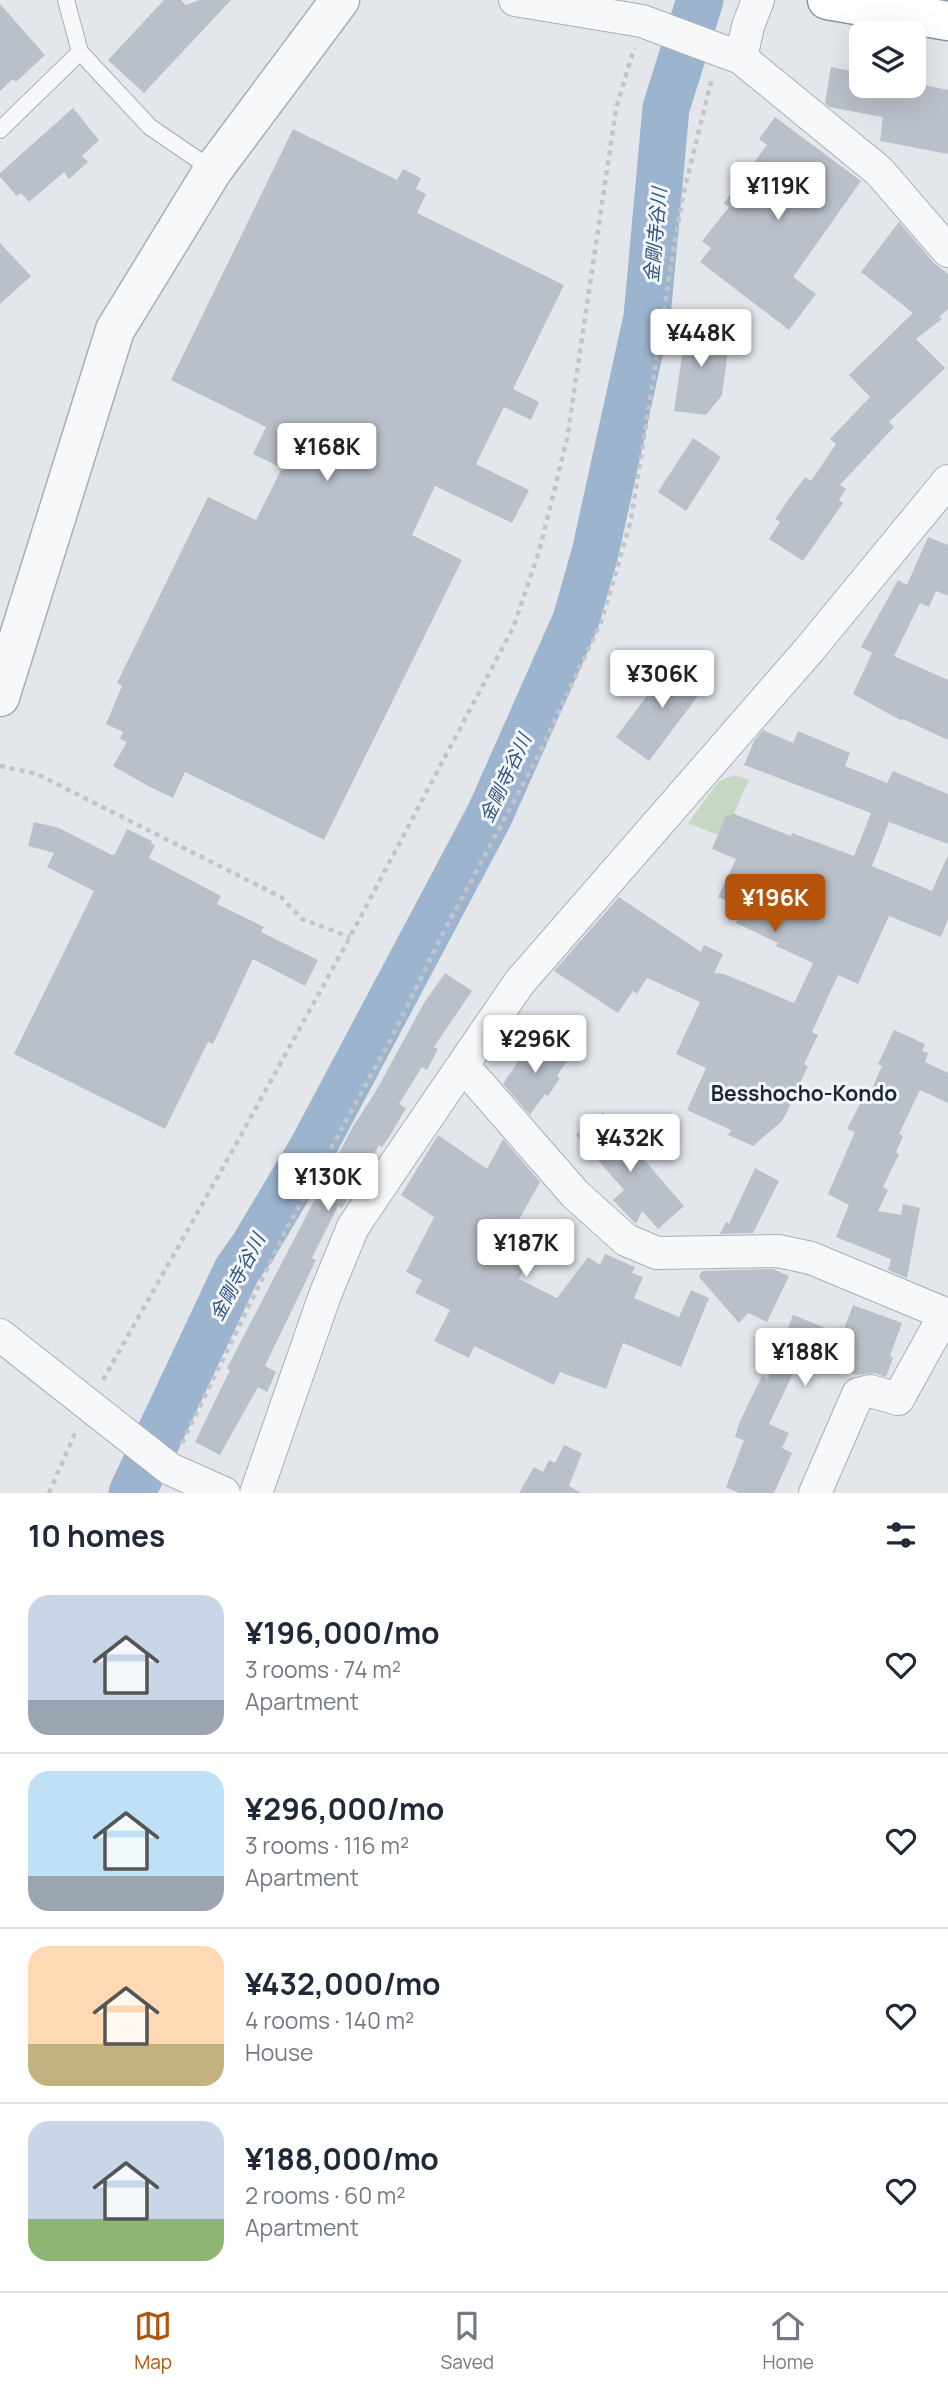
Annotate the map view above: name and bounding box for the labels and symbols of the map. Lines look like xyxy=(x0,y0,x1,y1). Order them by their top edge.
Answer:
pin: ¥119K xyxy=(729,162,827,222)
water label: 金剛寺谷川 xyxy=(638,185,672,283)
pin: ¥448K xyxy=(652,310,750,369)
pin: ¥168K xyxy=(278,424,376,483)
pin: ¥306K xyxy=(613,650,711,710)
water label: 金剛寺谷川 xyxy=(473,728,538,827)
pin: ¥196K xyxy=(726,874,824,934)
pin: ¥296K xyxy=(486,1016,584,1075)
district label: Besshocho-Kondo xyxy=(711,1079,897,1107)
pin: ¥432K xyxy=(581,1114,679,1174)
pin: ¥130K xyxy=(279,1154,377,1213)
pin: ¥187K xyxy=(477,1220,575,1279)
water label: 金剛寺谷川 xyxy=(203,1227,272,1325)
pin: ¥188K xyxy=(756,1328,854,1388)

